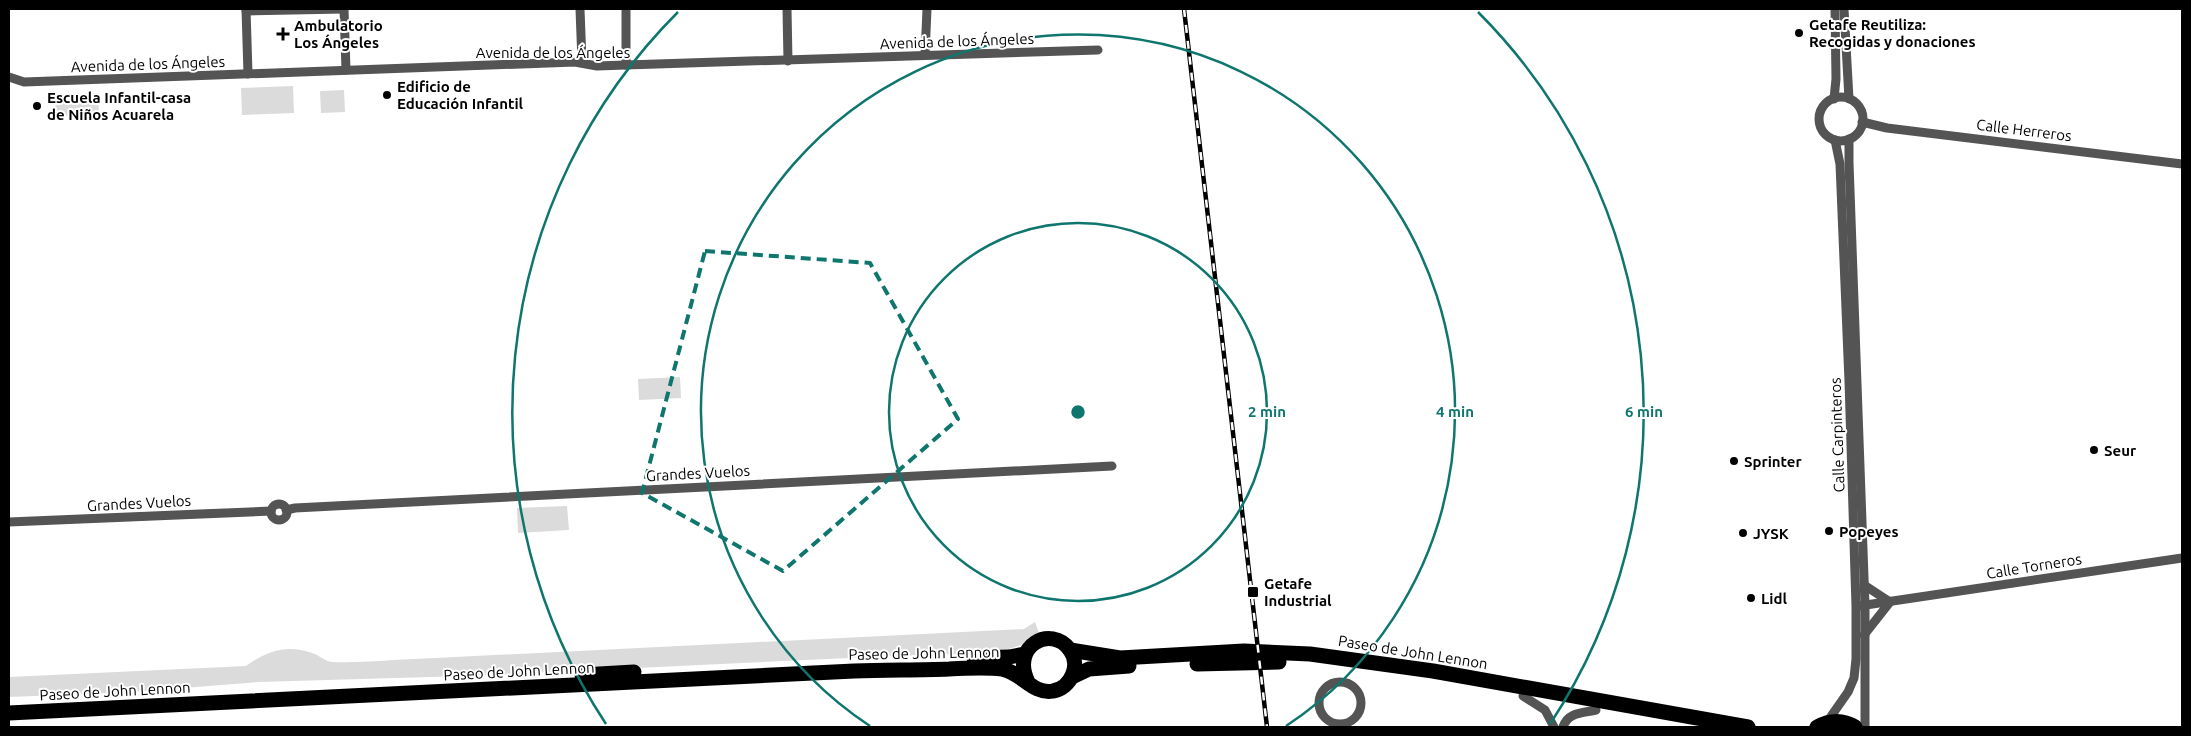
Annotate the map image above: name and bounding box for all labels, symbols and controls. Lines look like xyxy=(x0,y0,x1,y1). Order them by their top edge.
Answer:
place label: Getafe Reutiliza: Recogidas y donaciones xyxy=(1809,16,1976,50)
place label: Ambulatorio Los Ángeles xyxy=(294,17,383,51)
marker: Ambulatorio Los Ángeles xyxy=(276,27,290,41)
marker: Getafe Reutiliza: Recogidas y donaciones xyxy=(1793,27,1805,39)
street label: Avenida de los Ángeles xyxy=(880,30,1034,52)
street label: Avenida de los Ángeles xyxy=(476,44,630,61)
street label: Avenida de los Ángeles xyxy=(71,53,225,75)
place label: Edificio de Educación Infantil xyxy=(397,78,524,112)
place label: Escuela Infantil-casa de Niños Acuarela xyxy=(47,89,191,123)
marker: Edificio de Educación Infantil xyxy=(381,89,393,101)
marker: Escuela Infantil-casa de Niños Acuarela xyxy=(31,100,43,112)
street label: Calle Herreros xyxy=(1975,116,2073,144)
street label: Calle Carpinteros xyxy=(1826,377,1848,493)
centre of rings xyxy=(1069,403,1087,421)
text: 2 min xyxy=(1248,403,1286,420)
text: 4 min xyxy=(1436,403,1474,420)
text: 6 min xyxy=(1625,403,1663,420)
place label: Seur xyxy=(2104,442,2137,459)
marker: Seur xyxy=(2088,444,2100,456)
place label: Sprinter xyxy=(1744,453,1802,470)
marker: Sprinter xyxy=(1728,455,1740,467)
street label: Grandes Vuelos xyxy=(645,462,751,484)
street label: Grandes Vuelos xyxy=(86,492,192,514)
place label: Popeyes xyxy=(1839,523,1898,540)
place label: JYSK xyxy=(1753,525,1789,542)
marker: Popeyes xyxy=(1823,525,1835,537)
marker: JYSK xyxy=(1737,527,1749,539)
street label: Calle Torneros xyxy=(1985,550,2083,582)
place label: Getafe Industrial xyxy=(1264,575,1332,609)
marker: Getafe Industrial xyxy=(1246,585,1260,599)
place label: Lidl xyxy=(1761,590,1787,607)
marker: Lidl xyxy=(1745,592,1757,604)
street label: Paseo de John Lennon xyxy=(1337,632,1489,672)
street label: Paseo de John Lennon xyxy=(848,643,1000,663)
street label: Paseo de John Lennon xyxy=(443,659,595,683)
street label: Paseo de John Lennon xyxy=(39,679,191,703)

